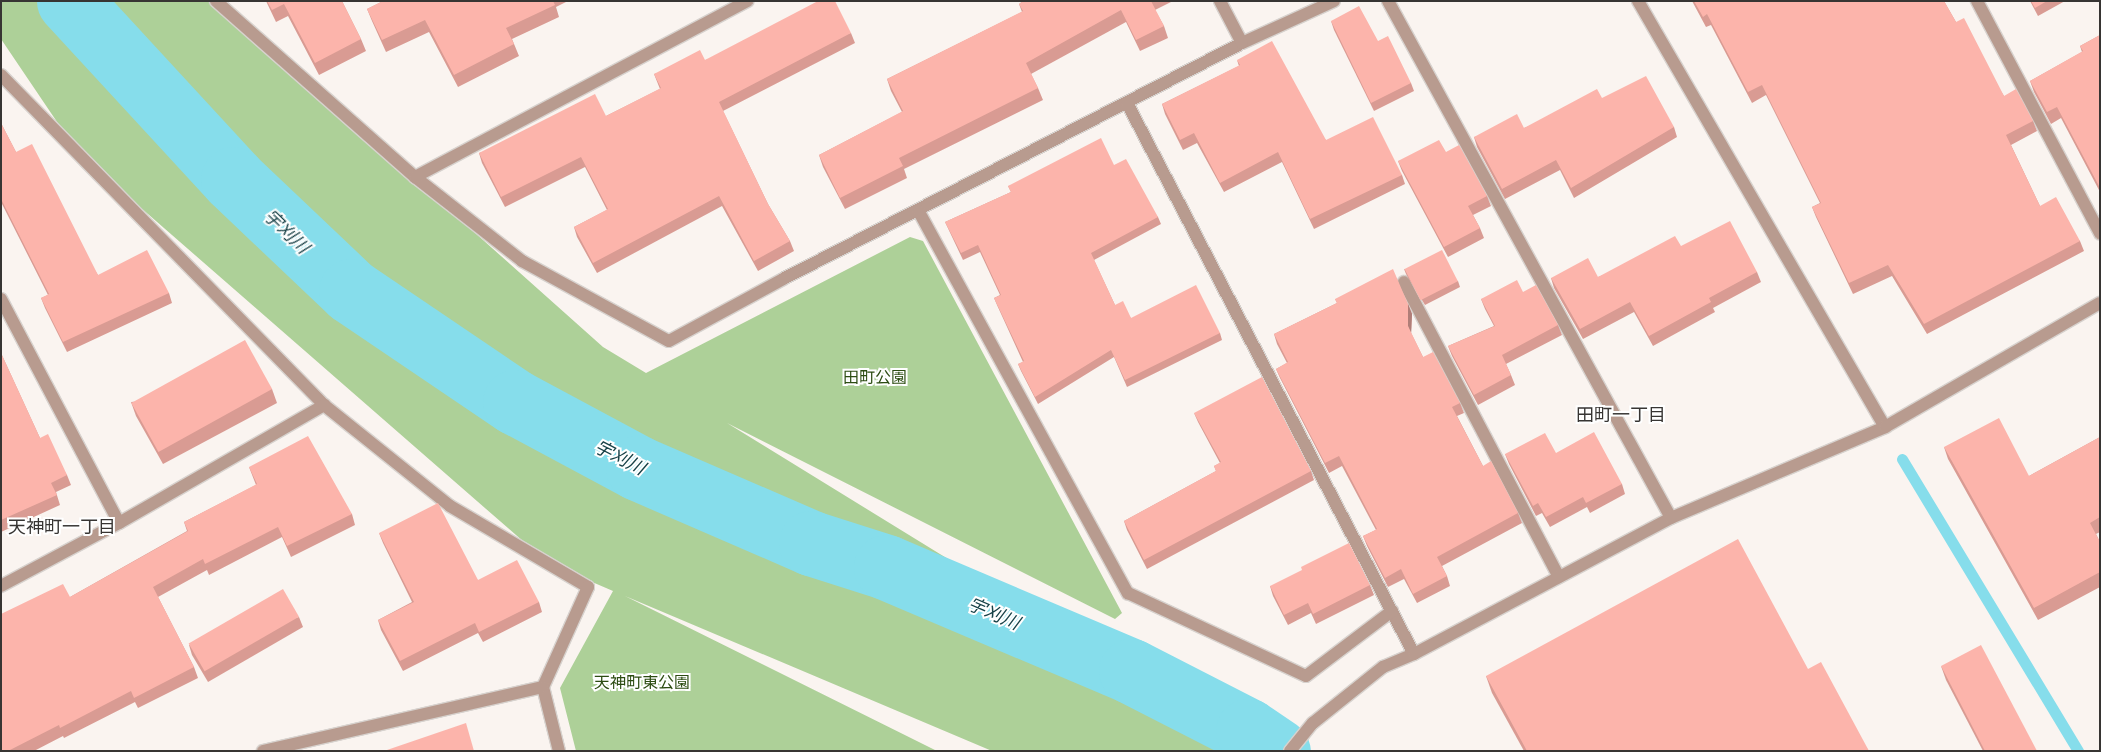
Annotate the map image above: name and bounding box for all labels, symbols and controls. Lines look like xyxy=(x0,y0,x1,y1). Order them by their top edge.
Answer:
water label: 宇刈川 xyxy=(260,204,314,258)
park label: 田町公園 xyxy=(843,367,907,387)
district label: 田町一丁目 xyxy=(1576,403,1666,425)
water label: 宇刈川 xyxy=(591,435,649,479)
district label: 天神町一丁目 xyxy=(8,515,116,537)
water label: 宇刈川 xyxy=(965,593,1023,633)
park label: 天神町東公園 xyxy=(594,672,690,692)

